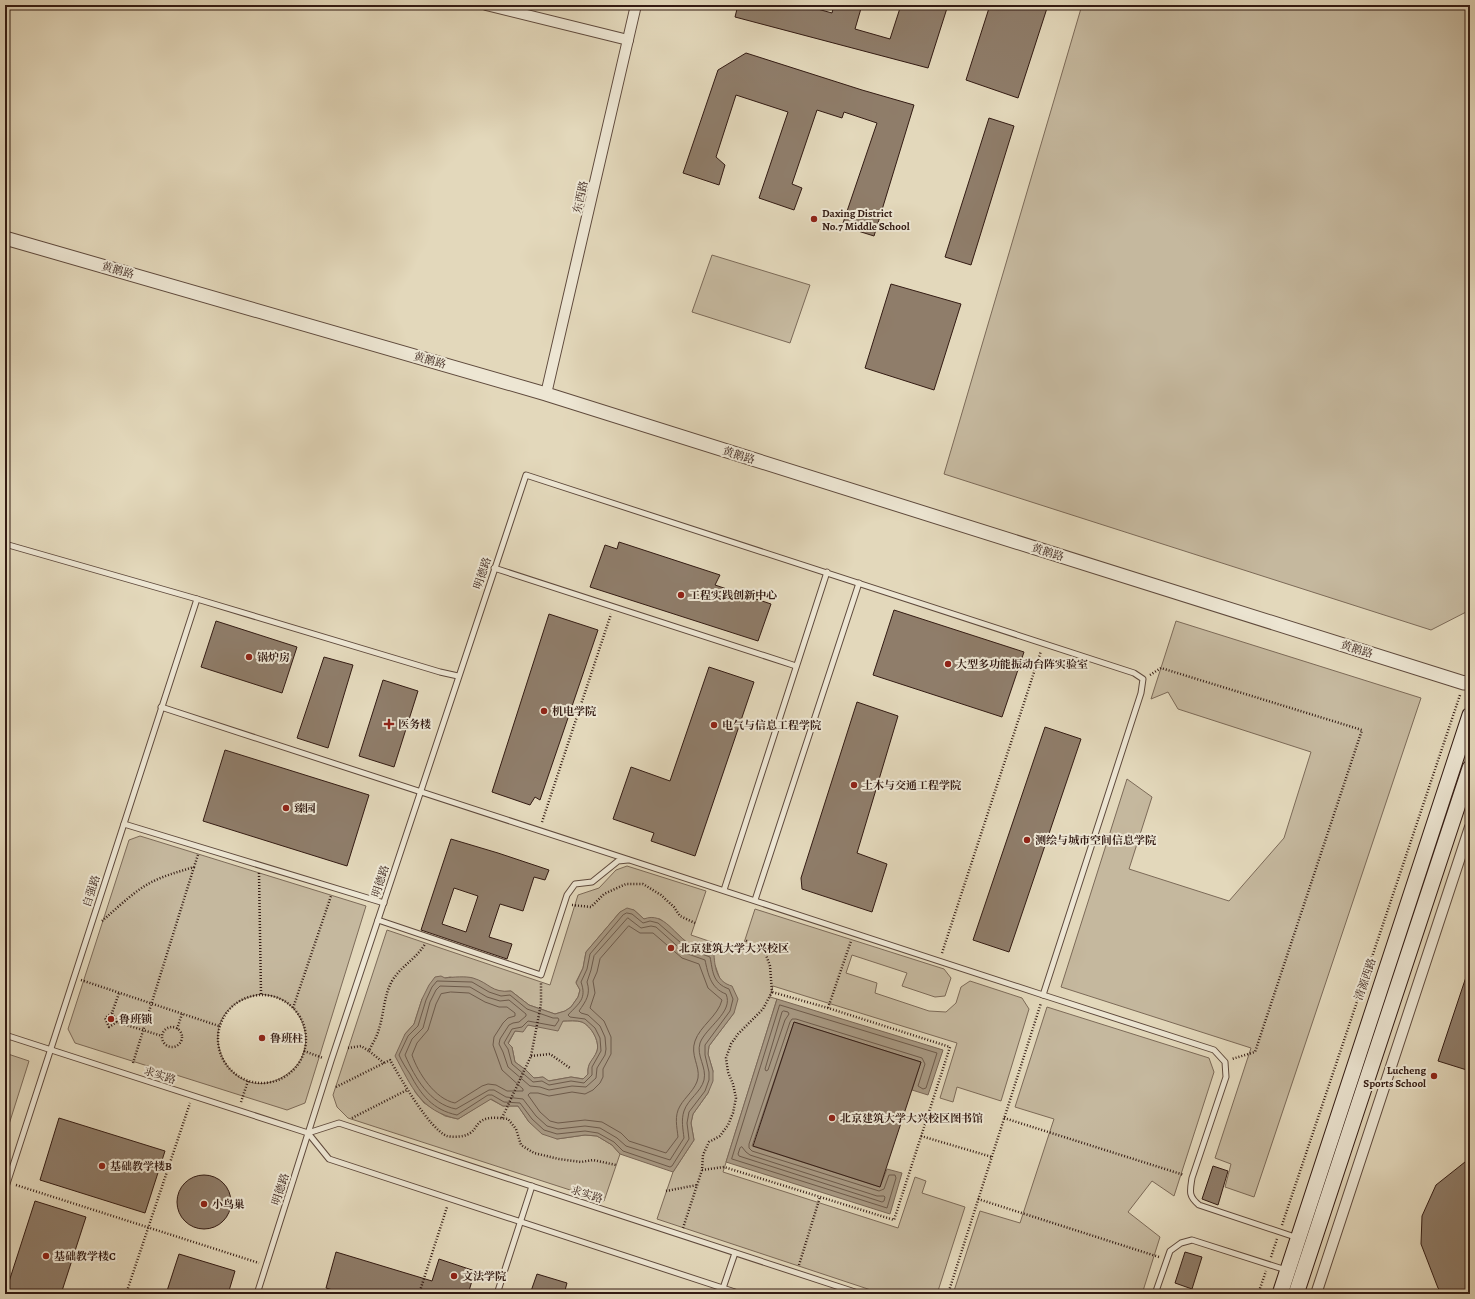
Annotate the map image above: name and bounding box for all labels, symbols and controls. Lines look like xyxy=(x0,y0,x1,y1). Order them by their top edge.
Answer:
street label: 东西路 xyxy=(569,179,592,215)
place label: Daxing District No.7 Middle School xyxy=(822,206,910,234)
marker: Daxing District No.7 Middle School xyxy=(809,214,819,224)
street label: 黄鹅路 xyxy=(100,259,136,282)
street label: 黄鹅路 xyxy=(412,349,448,372)
street label: 黄鹅路 xyxy=(721,443,757,467)
street label: 黄鹅路 xyxy=(1030,540,1066,564)
street label: 明德路 xyxy=(470,555,495,591)
place label: 工程实践创新中心 xyxy=(689,588,777,603)
marker: 工程实践创新中心 xyxy=(676,590,686,600)
street label: 黄鹅路 xyxy=(1339,637,1375,661)
place label: 锅炉房 xyxy=(257,650,290,665)
marker: 锅炉房 xyxy=(244,652,254,662)
place label: 大型多功能振动台阵实验室 xyxy=(956,657,1088,672)
marker: 大型多功能振动台阵实验室 xyxy=(943,659,953,669)
place label: 机电学院 xyxy=(552,704,597,719)
marker: 机电学院 xyxy=(539,706,549,716)
place label: 医务楼 xyxy=(398,717,431,732)
marker: 医务楼 xyxy=(383,718,395,730)
place label: 电气与信息工程学院 xyxy=(722,718,822,733)
marker: 电气与信息工程学院 xyxy=(709,720,719,730)
place label: 土木与交通工程学院 xyxy=(862,778,962,793)
marker: 土木与交通工程学院 xyxy=(849,780,859,790)
place label: 臻园 xyxy=(294,801,316,816)
marker: 臻园 xyxy=(281,803,291,813)
place label: 测绘与城市空间信息学院 xyxy=(1035,833,1157,848)
marker: 测绘与城市空间信息学院 xyxy=(1022,835,1032,845)
street label: 明德路 xyxy=(368,863,393,899)
street label: 自强路 xyxy=(79,873,104,909)
place label: 北京建筑大学大兴校区 xyxy=(679,941,789,956)
marker: 北京建筑大学大兴校区 xyxy=(666,943,676,953)
street label: 清源西路 xyxy=(1351,956,1380,1002)
place label: 鲁班锁 xyxy=(119,1012,152,1027)
marker: 鲁班锁 xyxy=(106,1014,116,1024)
place label: 鲁班柱 xyxy=(270,1031,304,1046)
marker: 鲁班柱 xyxy=(257,1033,267,1043)
street label: 求实路 xyxy=(142,1063,178,1088)
place label: Lucheng Sports School xyxy=(1363,1063,1426,1091)
marker: Lucheng Sports School xyxy=(1429,1071,1439,1081)
place label: 北京建筑大学大兴校区图书馆 xyxy=(840,1111,983,1126)
marker: 北京建筑大学大兴校区图书馆 xyxy=(827,1113,837,1123)
place label: 基础教学楼B xyxy=(110,1159,172,1174)
marker: 基础教学楼B xyxy=(97,1161,107,1171)
street label: 明德路 xyxy=(268,1171,293,1207)
street label: 求实路 xyxy=(569,1182,605,1207)
place label: 小鸟巢 xyxy=(212,1197,245,1212)
marker: 小鸟巢 xyxy=(199,1199,209,1209)
place label: 基础教学楼C xyxy=(54,1249,116,1264)
marker: 基础教学楼C xyxy=(41,1251,51,1261)
place label: 文法学院 xyxy=(462,1269,507,1284)
marker: 文法学院 xyxy=(449,1271,459,1281)

